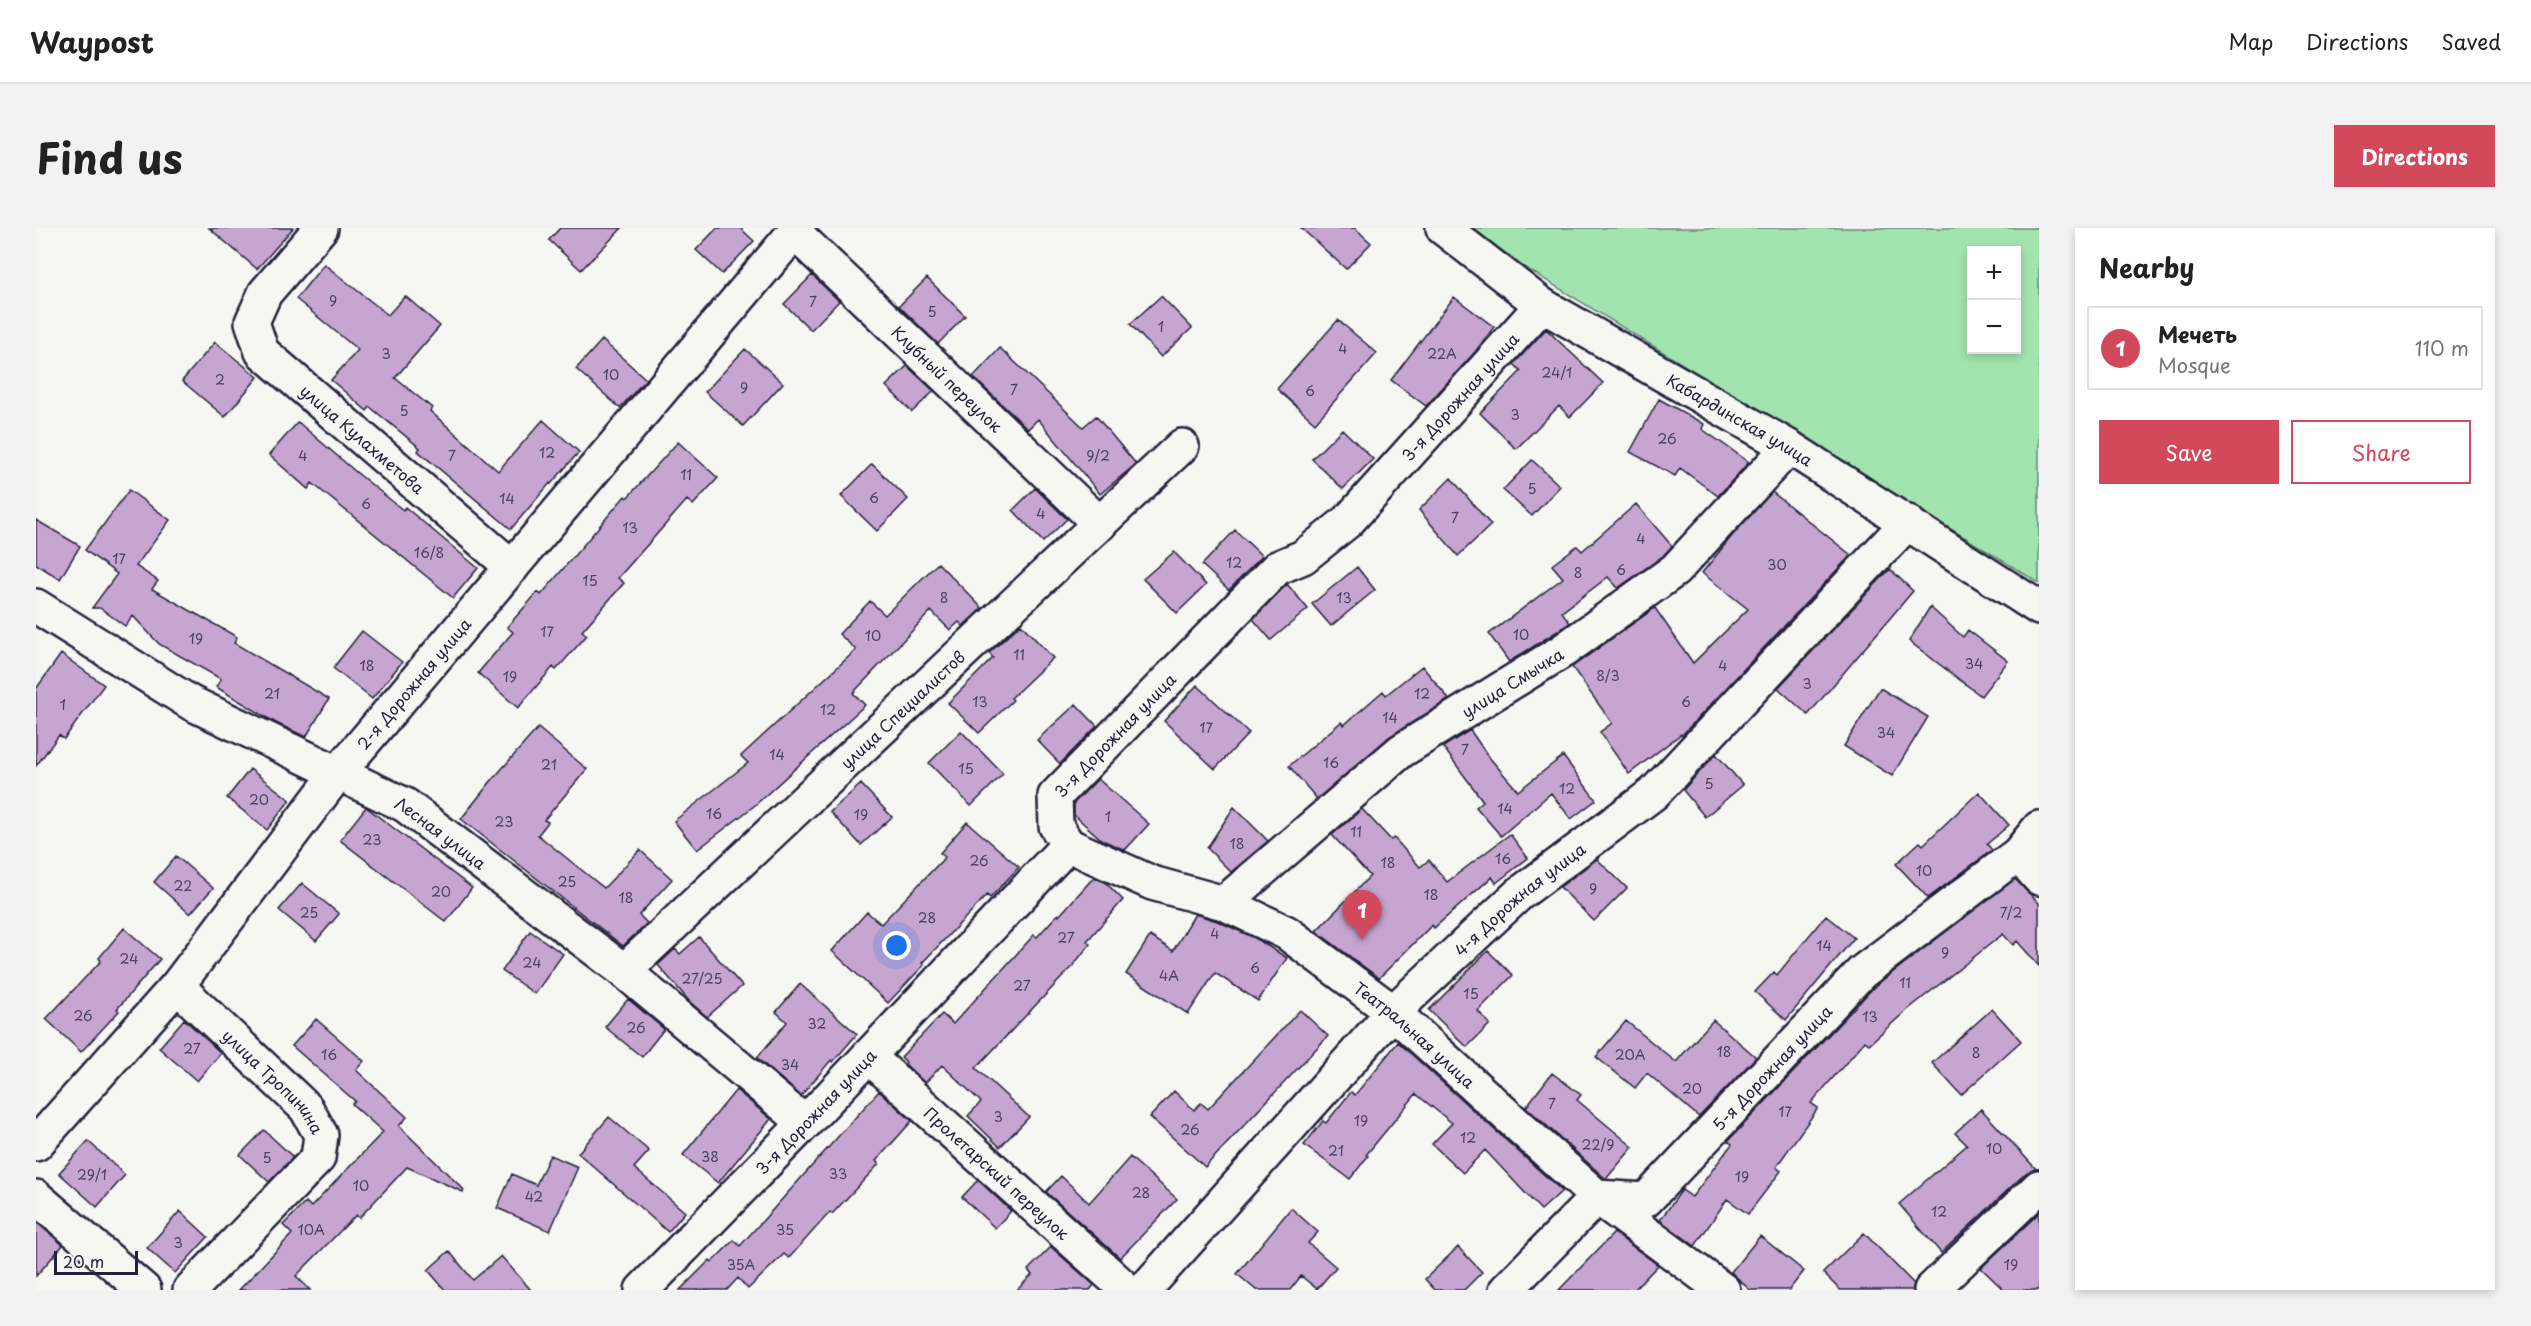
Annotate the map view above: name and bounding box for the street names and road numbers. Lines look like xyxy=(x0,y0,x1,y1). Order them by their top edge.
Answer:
street label: Клубный переулок xyxy=(886,319,1009,438)
street label: 3-я Дорожная улица xyxy=(1397,329,1523,465)
street label: Кабардинская улица xyxy=(1662,367,1818,471)
street label: улица Кулахметова xyxy=(295,378,430,499)
street label: 2-я Дорожная улица xyxy=(351,612,476,754)
street label: улица Смычка xyxy=(1456,641,1568,723)
street label: улица Специалистов xyxy=(835,645,970,774)
street label: 3-я Дорожная улица xyxy=(1048,667,1181,802)
street label: Лесная улица xyxy=(391,790,492,875)
street label: 4-я Дорожная улица xyxy=(1448,837,1590,961)
street label: Театральная улица xyxy=(1349,975,1481,1093)
street label: 5-я Дорожная улица xyxy=(1706,999,1837,1135)
street label: улица Тропинина xyxy=(217,1023,330,1138)
street label: 3-я Дорожная улица xyxy=(750,1043,881,1179)
street label: Пролетарский переулок xyxy=(919,1101,1075,1245)

